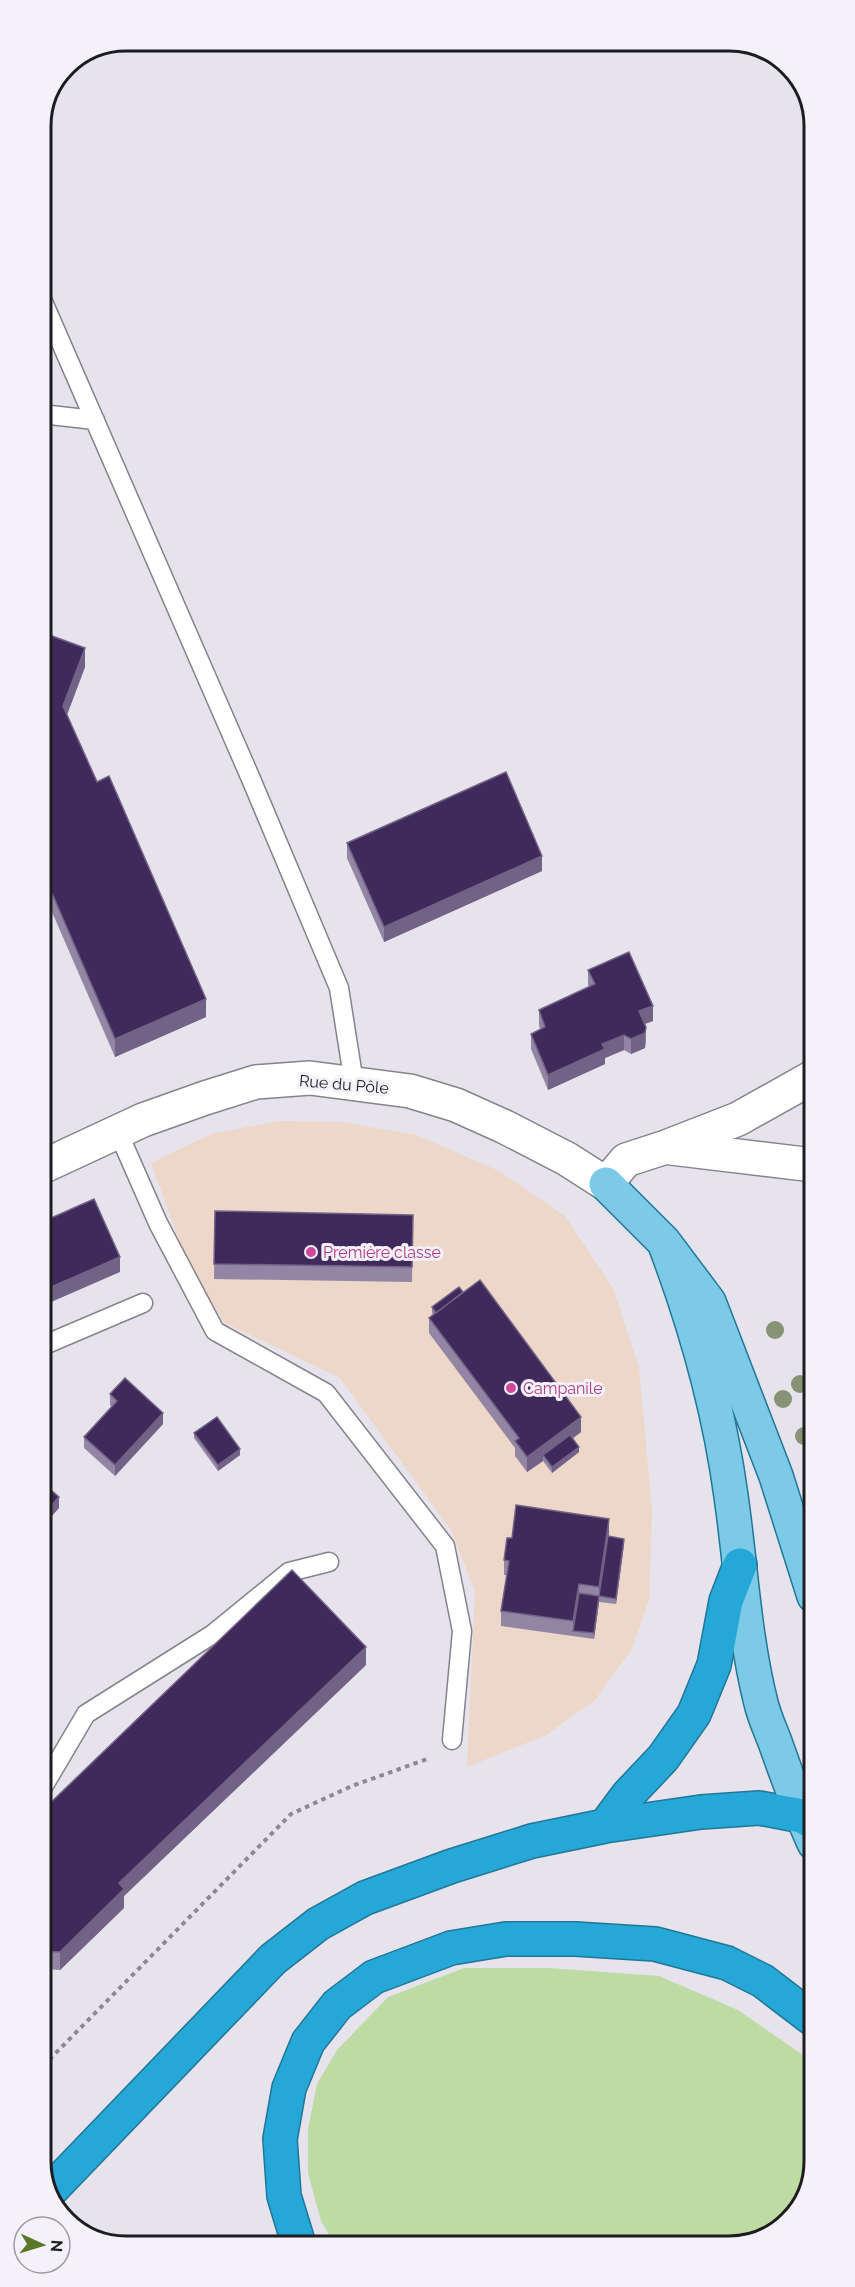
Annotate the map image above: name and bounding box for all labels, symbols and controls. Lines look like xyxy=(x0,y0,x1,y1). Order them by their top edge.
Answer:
street label: Rue du Pôle xyxy=(298,1071,390,1098)
place label: Première classe xyxy=(323,1243,441,1262)
marker: Première classe xyxy=(304,1245,318,1259)
place label: Campanile xyxy=(523,1379,603,1398)
marker: Campanile xyxy=(504,1381,518,1395)
north arrow xyxy=(12,2215,72,2275)
text: N xyxy=(47,2239,66,2253)

